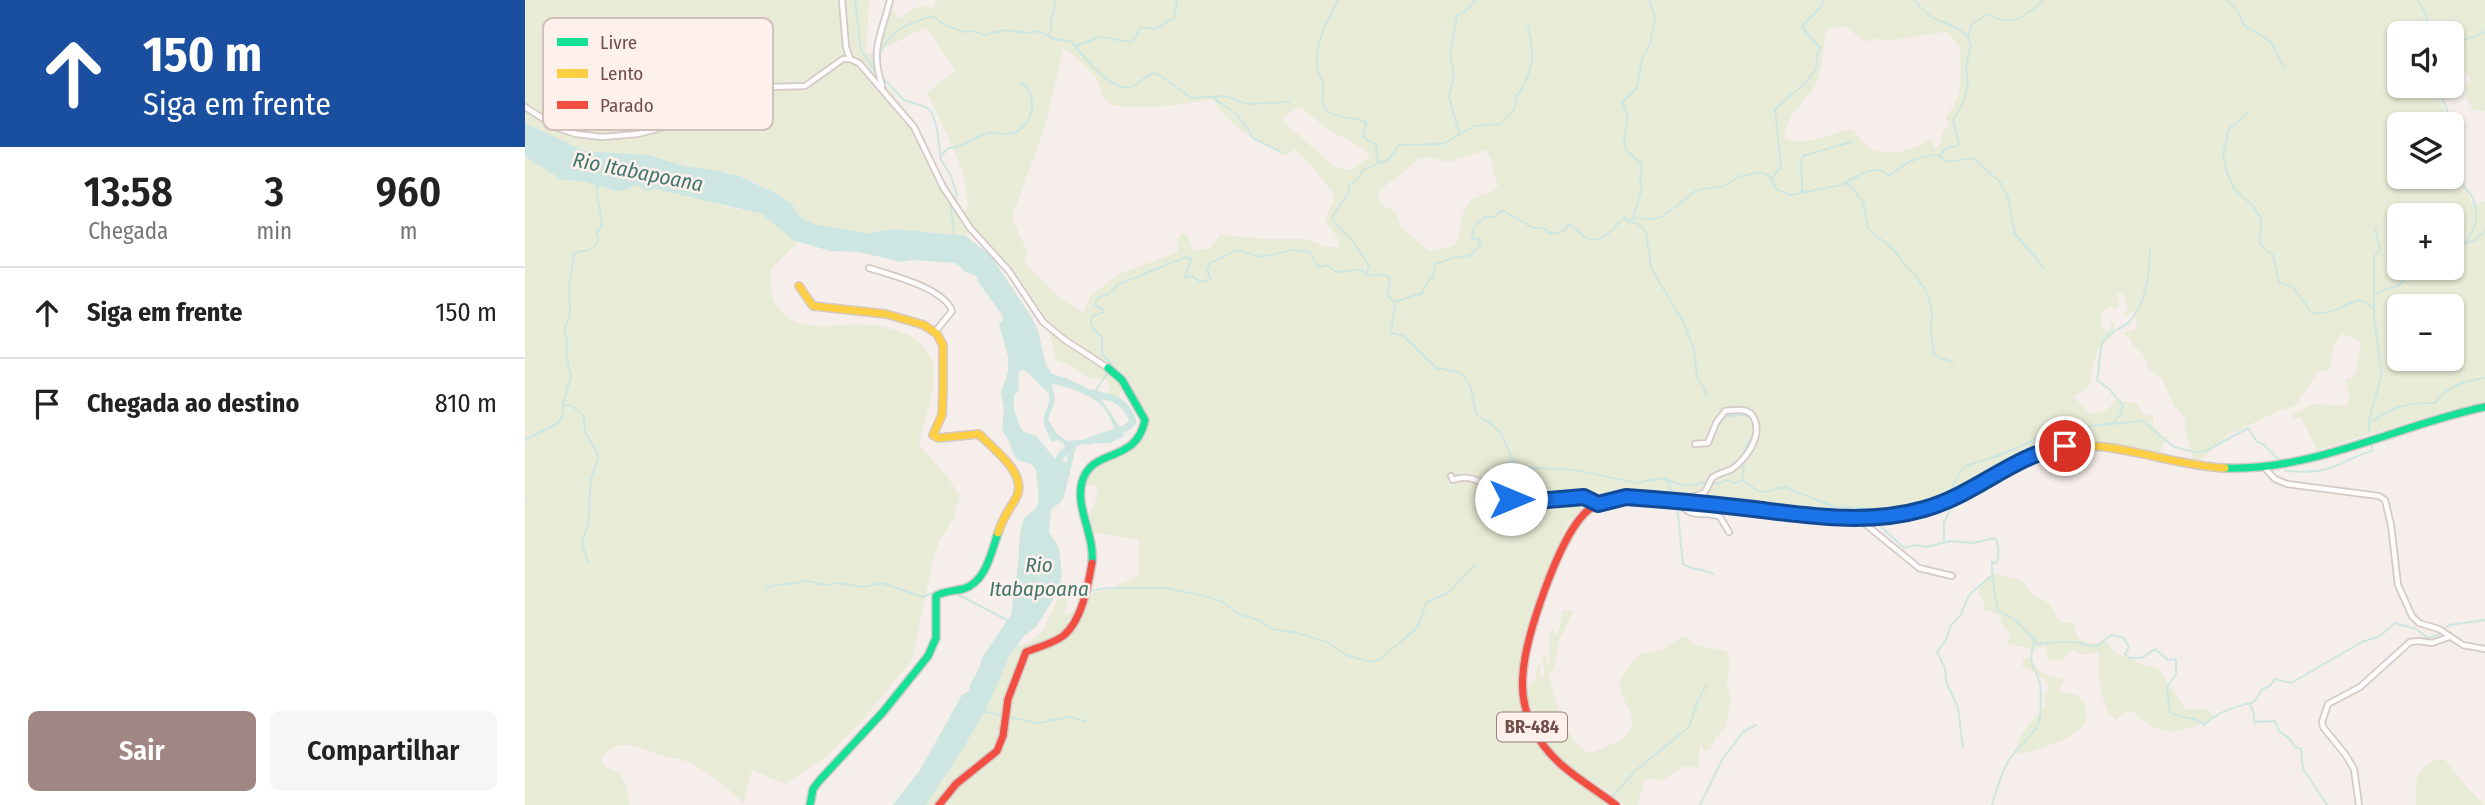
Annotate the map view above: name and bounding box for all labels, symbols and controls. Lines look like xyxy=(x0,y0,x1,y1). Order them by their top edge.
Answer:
legend xyxy=(543,18,773,130)
map controls xyxy=(2387,21,2464,371)
button: sound xyxy=(2387,21,2464,98)
text: 150 m xyxy=(143,25,262,84)
icon: ahead xyxy=(28,28,119,119)
text: Livre xyxy=(600,31,637,54)
text: Lento xyxy=(600,62,643,85)
text: Siga em frente xyxy=(143,85,331,123)
text: Parado xyxy=(600,94,654,117)
button: layers xyxy=(2387,112,2464,189)
water label: Rio Itabapoana xyxy=(571,147,705,197)
text: 13:58 xyxy=(84,167,173,217)
text: 3 xyxy=(264,167,284,217)
text: 960 xyxy=(376,167,441,217)
button: + xyxy=(2387,203,2464,280)
text: Chegada xyxy=(88,217,168,245)
text: min xyxy=(256,217,292,245)
text: m xyxy=(400,217,417,245)
icon: ahead xyxy=(28,294,66,332)
button: − xyxy=(2387,294,2464,371)
text: Siga em frente xyxy=(87,297,242,328)
text: 150 m xyxy=(435,297,497,328)
icon: arrive xyxy=(28,385,66,423)
text: Chegada ao destino xyxy=(87,388,299,419)
text: 810 m xyxy=(435,388,497,419)
pin xyxy=(2035,416,2095,476)
icon: arrive xyxy=(2046,427,2084,465)
position arrow xyxy=(1474,462,1548,536)
water label: Rio Itabapoana xyxy=(989,552,1089,602)
button: Sair xyxy=(28,711,256,791)
button: Compartilhar xyxy=(270,711,497,791)
road number: BR-484 xyxy=(1497,712,1567,742)

